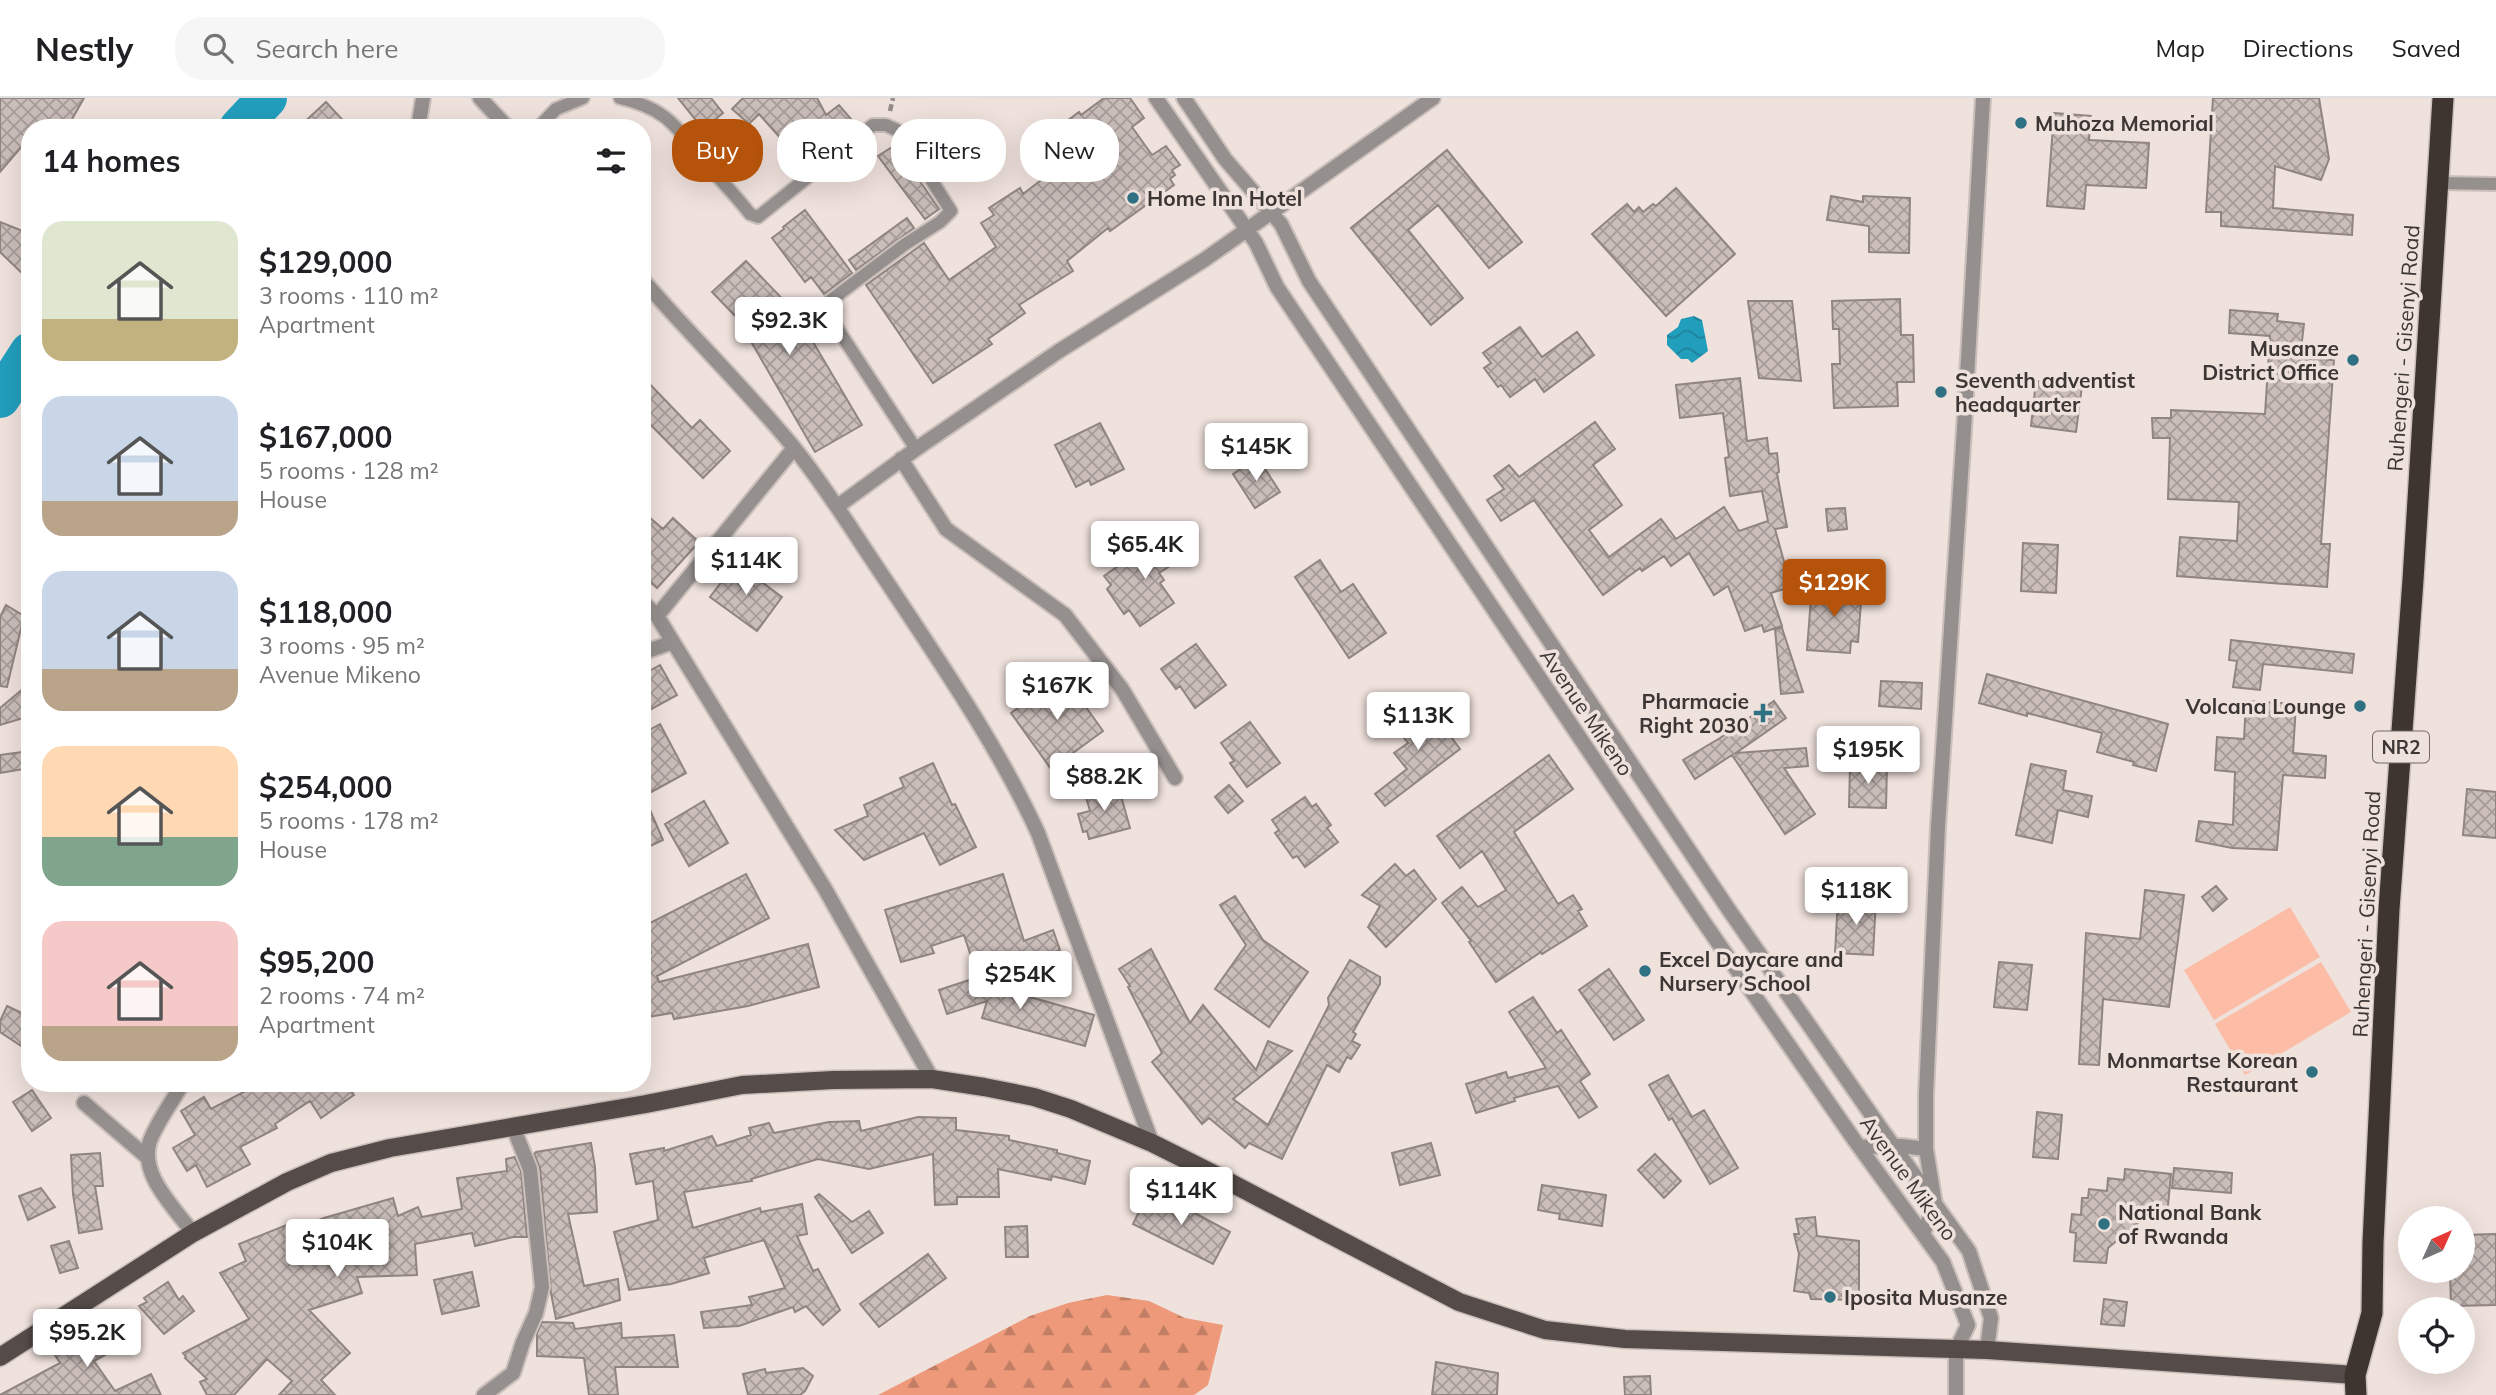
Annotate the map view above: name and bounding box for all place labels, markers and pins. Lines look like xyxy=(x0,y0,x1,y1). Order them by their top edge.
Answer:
place label: Muhoza Memorial xyxy=(2035,110,2214,136)
marker: Muhoza Memorial xyxy=(2013,115,2029,131)
place label: Home Inn Hotel xyxy=(1147,185,1302,211)
marker: Home Inn Hotel xyxy=(1125,190,1141,206)
pin: $92.3K xyxy=(732,298,846,357)
place label: Musanze District Office xyxy=(2202,335,2339,385)
marker: Musanze District Office xyxy=(2345,352,2361,368)
place label: Seventh adventist headquarter xyxy=(1955,367,2135,417)
marker: Seventh adventist headquarter xyxy=(1933,384,1949,400)
pin: $145K xyxy=(1207,424,1305,483)
pin: $65.4K xyxy=(1088,522,1202,581)
pin: $114K xyxy=(697,538,795,597)
pin: $129K xyxy=(1785,560,1883,619)
pin: $167K xyxy=(1008,662,1106,722)
place label: Pharmacie Right 2030 xyxy=(1639,688,1749,738)
pin: $113K xyxy=(1369,692,1467,752)
place label: Volcana Lounge xyxy=(2184,693,2346,719)
marker: Volcana Lounge xyxy=(2352,698,2368,714)
marker: Pharmacie Right 2030 xyxy=(1755,705,1771,721)
pin: $195K xyxy=(1819,726,1917,786)
pin: $88.2K xyxy=(1047,754,1161,813)
pin: $118K xyxy=(1807,868,1905,927)
place label: Excel Daycare and Nursery School xyxy=(1659,946,1844,996)
pin: $254K xyxy=(971,951,1069,1011)
marker: Excel Daycare and Nursery School xyxy=(1637,963,1653,979)
place label: Monmartse Korean Restaurant xyxy=(2107,1047,2298,1097)
marker: Monmartse Korean Restaurant xyxy=(2304,1064,2320,1080)
pin: $114K xyxy=(1132,1168,1230,1227)
place label: National Bank of Rwanda xyxy=(2118,1199,2262,1249)
marker: National Bank of Rwanda xyxy=(2096,1216,2112,1232)
pin: $104K xyxy=(288,1220,386,1279)
place label: Iposita Musanze xyxy=(1844,1284,2007,1310)
marker: Iposita Musanze xyxy=(1822,1289,1838,1305)
pin: $95.2K xyxy=(30,1310,144,1369)

